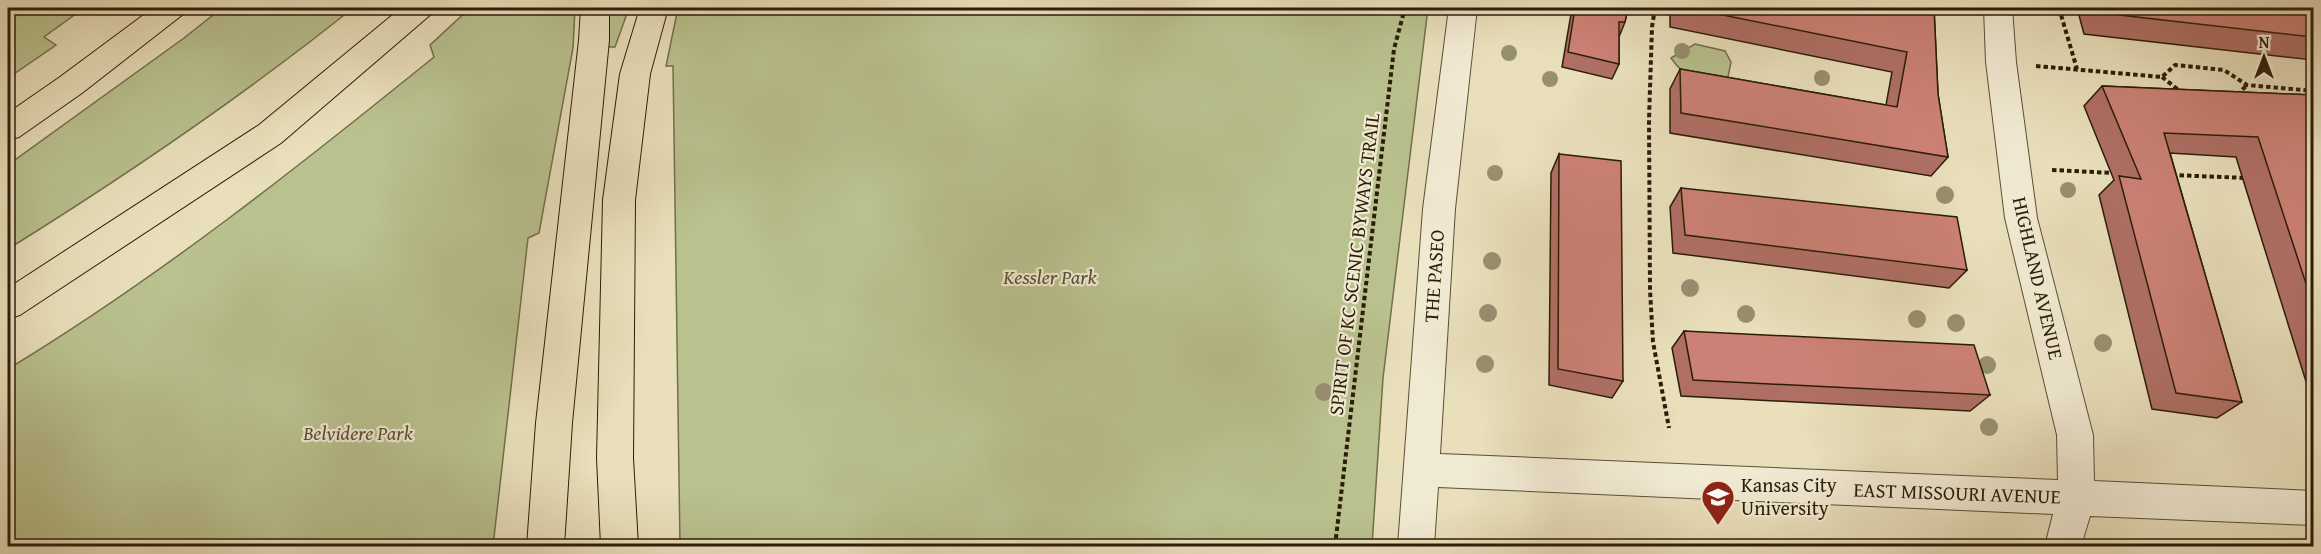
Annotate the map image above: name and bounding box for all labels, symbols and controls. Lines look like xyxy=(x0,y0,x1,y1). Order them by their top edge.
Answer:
north arrow xyxy=(2234,27,2294,87)
text: N xyxy=(2259,30,2270,54)
street label: SPIRIT OF KC SCENIC BYWAYS TRAIL xyxy=(1321,111,1386,417)
street label: HIGHLAND AVENUE xyxy=(2006,194,2071,362)
street label: THE PASEO xyxy=(1416,229,1451,323)
park label: Kessler Park xyxy=(1002,262,1098,291)
park label: Belvidere Park xyxy=(302,418,414,447)
place label: Kansas City University xyxy=(1741,470,1837,522)
street label: EAST MISSOURI AVENUE xyxy=(1853,474,2061,511)
school or university icon: Kansas City University xyxy=(1700,479,1736,526)

